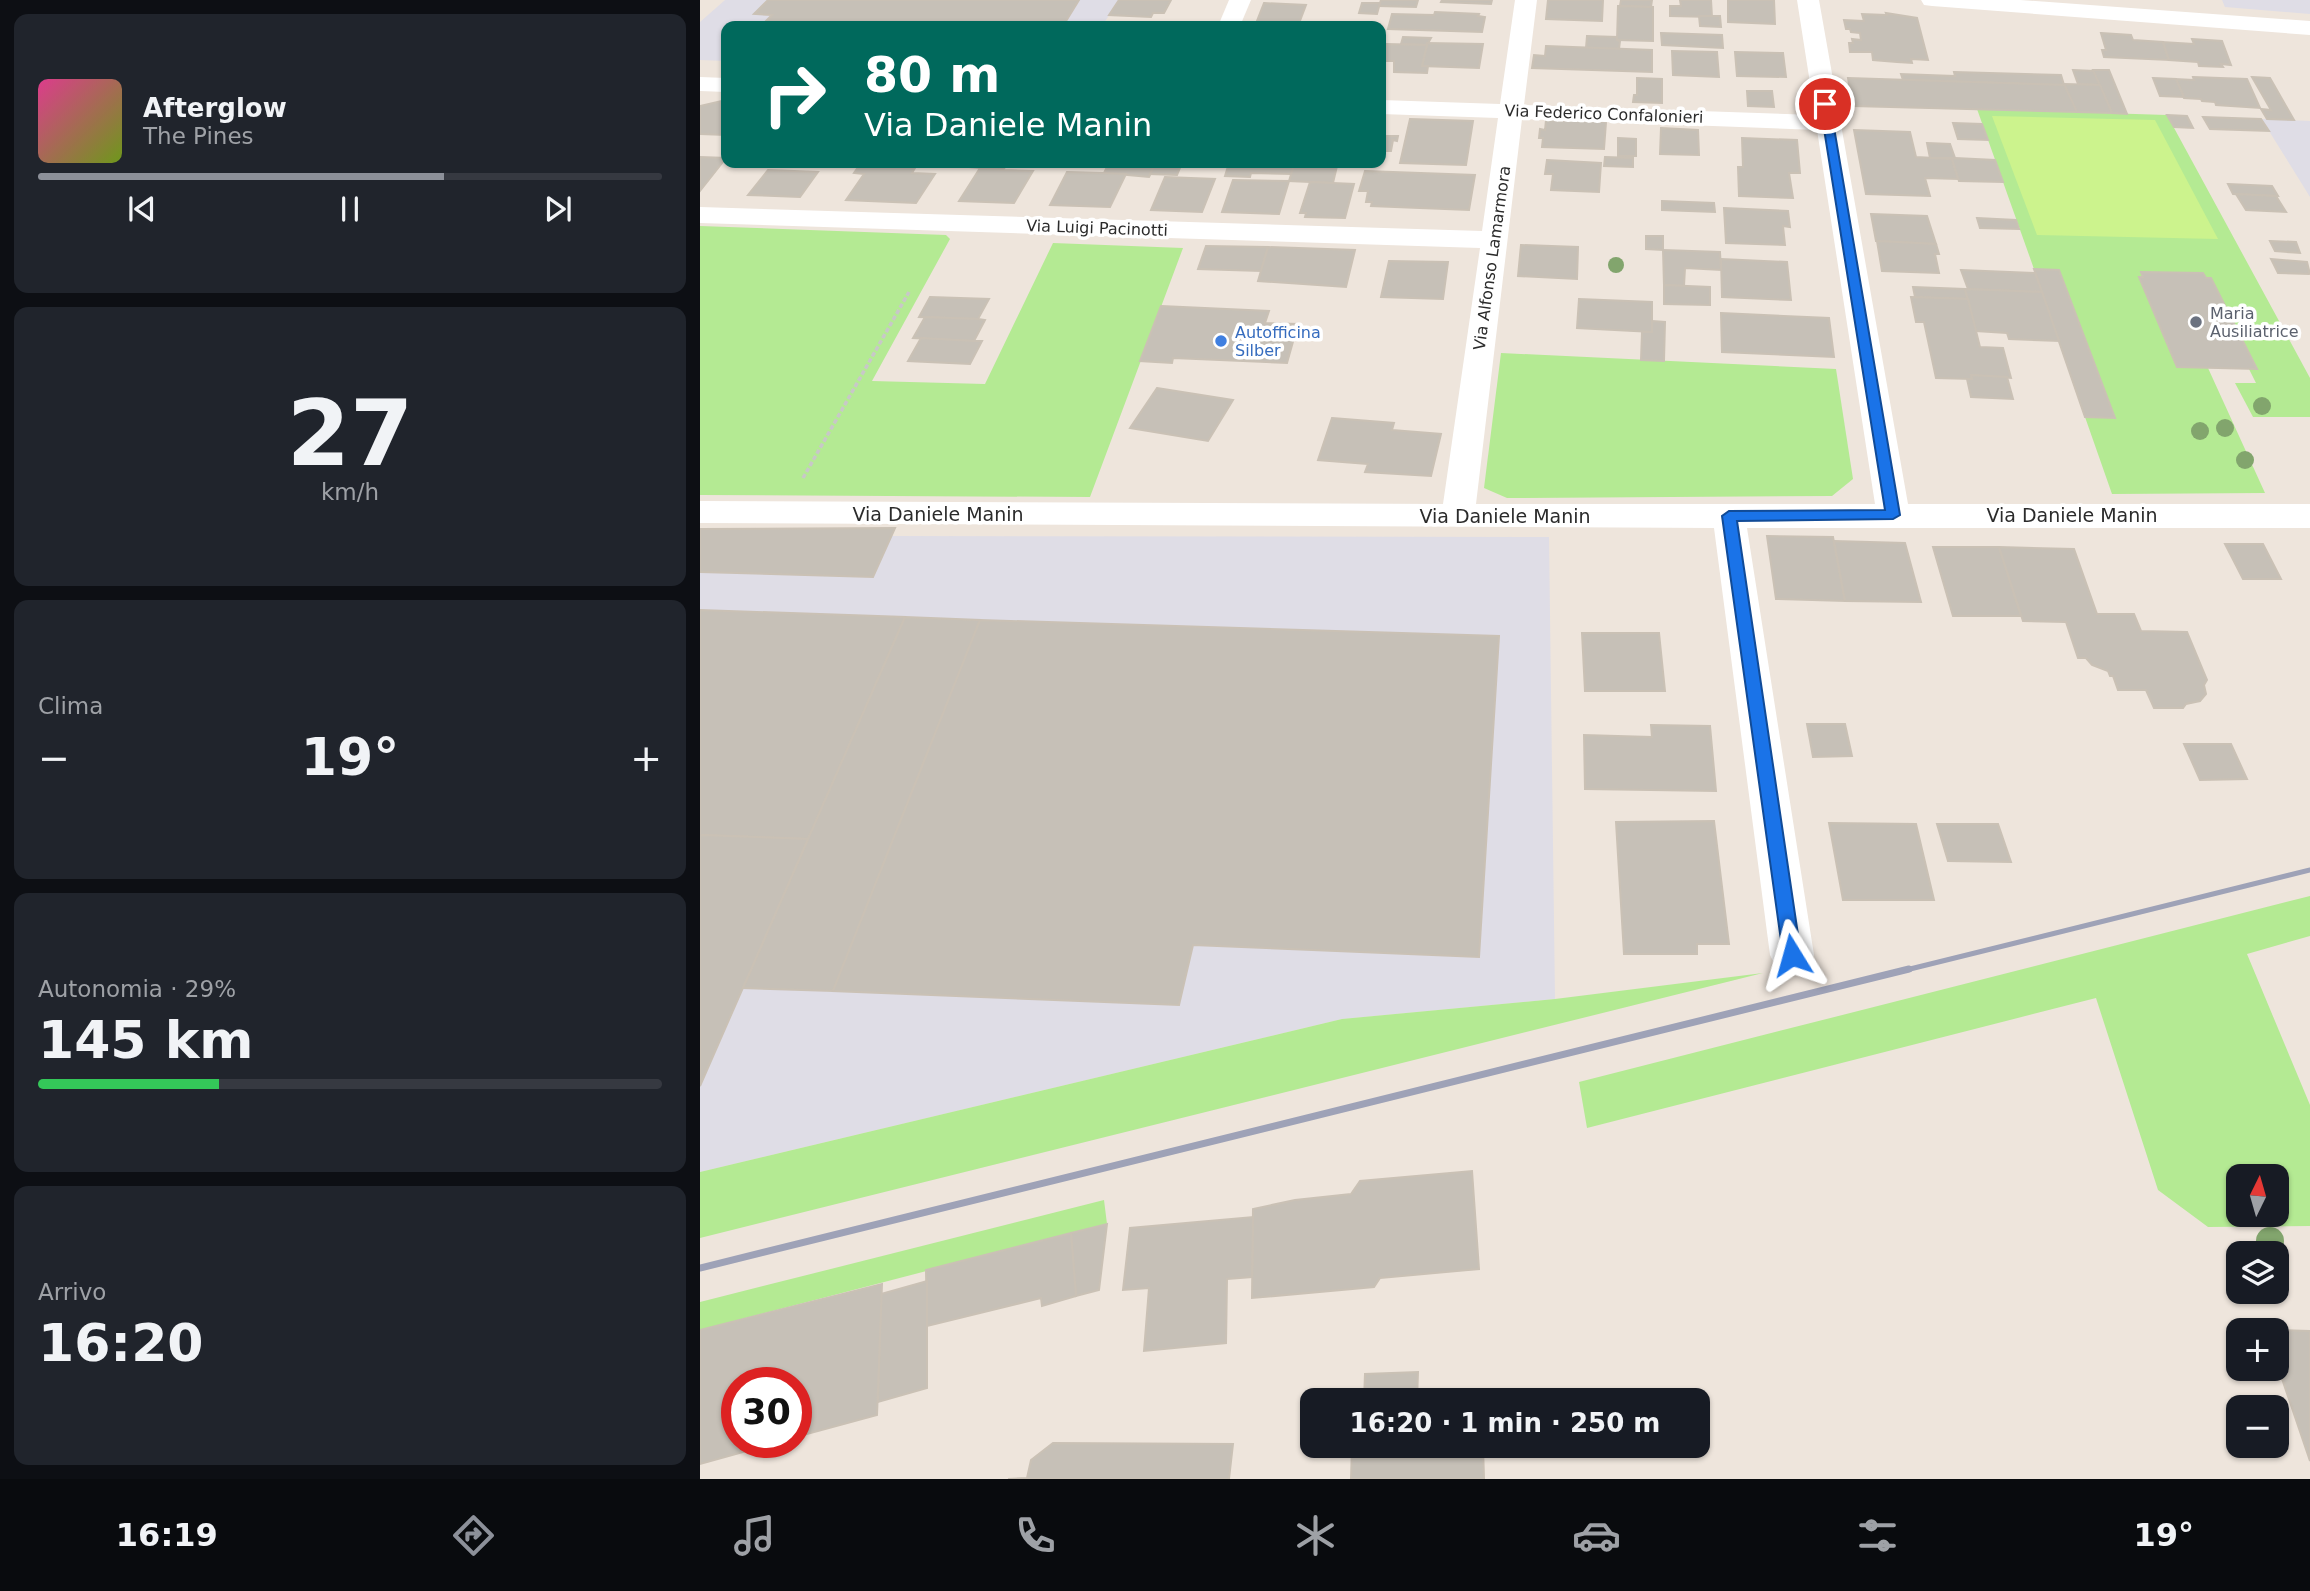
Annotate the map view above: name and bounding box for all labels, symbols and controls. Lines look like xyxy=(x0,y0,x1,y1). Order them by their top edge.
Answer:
text: 80 m xyxy=(864,47,1000,104)
icon: right xyxy=(749,49,840,140)
pin xyxy=(1795,74,1855,134)
icon: arrive xyxy=(1806,85,1844,123)
text: Afterglow xyxy=(143,93,287,123)
street label: Via Federico Confalonieri xyxy=(1504,101,1704,127)
text: Via Daniele Manin xyxy=(864,106,1152,144)
text: The Pines xyxy=(143,123,254,149)
street label: Via Alfonso Lamarmora xyxy=(1470,164,1514,352)
icon: previous xyxy=(123,190,161,228)
icon: pause xyxy=(331,190,369,228)
icon: next xyxy=(539,190,577,228)
street label: Via Luigi Pacinotti xyxy=(1026,216,1168,240)
place label: Maria Ausiliatrice xyxy=(2210,304,2299,341)
marker: Maria Ausiliatrice xyxy=(2188,314,2204,330)
place label: Autofficina Silber xyxy=(1235,323,1321,360)
marker: Autofficina Silber xyxy=(1213,333,1229,349)
text: 27 xyxy=(287,381,413,486)
text: km/h xyxy=(321,479,379,505)
street label: Via Daniele Manin xyxy=(852,503,1024,525)
street label: Via Daniele Manin xyxy=(1986,504,2158,526)
street label: Via Daniele Manin xyxy=(1419,505,1591,527)
text: Clima xyxy=(38,693,103,719)
text: 19° xyxy=(301,727,399,787)
text: − xyxy=(38,736,70,780)
text: + xyxy=(630,736,662,780)
position arrow xyxy=(1755,918,1829,992)
text: Autonomia · 29% xyxy=(38,976,236,1002)
text: 145 km xyxy=(38,1010,253,1070)
north arrow xyxy=(2226,1164,2289,1227)
map controls xyxy=(2226,1164,2289,1458)
button: layers xyxy=(2226,1241,2289,1304)
text: Arrivo xyxy=(38,1279,106,1305)
text: 16:20 xyxy=(38,1313,204,1373)
button: + xyxy=(2226,1318,2289,1381)
speed limit sign: 30 xyxy=(721,1367,812,1458)
button: − xyxy=(2226,1395,2289,1458)
text: 16:20 · 1 min · 250 m xyxy=(1350,1408,1660,1438)
icon: directions xyxy=(449,1511,498,1560)
icon: music xyxy=(730,1511,779,1560)
icon: phone xyxy=(1011,1511,1060,1560)
icon: climate xyxy=(1291,1511,1340,1560)
icon: car xyxy=(1572,1511,1621,1560)
icon: filters xyxy=(1853,1511,1902,1560)
text: 16:19 xyxy=(116,1516,218,1554)
text: 19° xyxy=(2134,1516,2194,1554)

